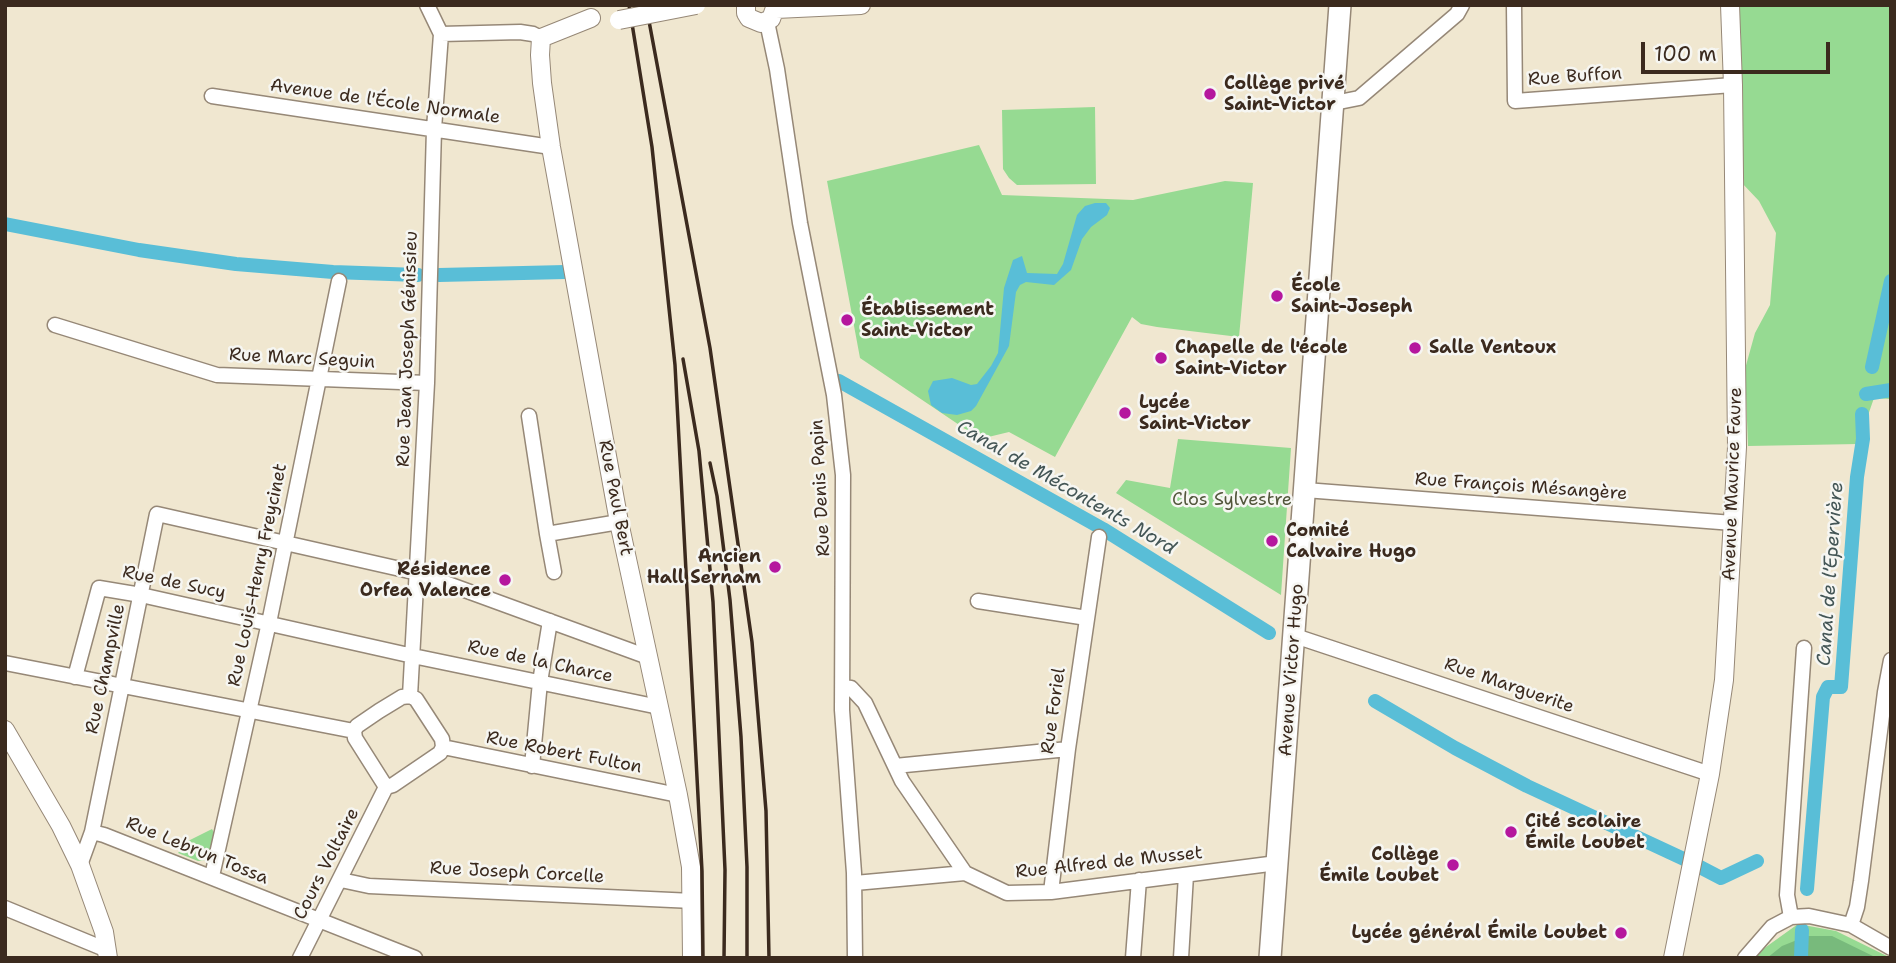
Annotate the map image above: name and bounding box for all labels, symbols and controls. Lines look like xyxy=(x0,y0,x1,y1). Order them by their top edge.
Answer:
scale bar xyxy=(1644,28,1833,72)
text: 100 m xyxy=(1654,40,1717,68)
street label: Rue Buffon xyxy=(1527,63,1623,91)
place label: Collège privé Saint-Victor xyxy=(1224,73,1345,116)
street label: Avenue de l'École Normale xyxy=(269,75,501,129)
marker: Collège privé Saint-Victor xyxy=(1202,86,1218,102)
street label: Rue Jean Joseph Génissieu xyxy=(393,230,423,468)
place label: École Saint-Joseph xyxy=(1291,275,1413,318)
marker: École Saint-Joseph xyxy=(1269,288,1285,304)
place label: Établissement Saint-Victor xyxy=(861,299,994,342)
marker: Établissement Saint-Victor xyxy=(839,312,855,328)
place label: Chapelle de l'école Saint-Victor xyxy=(1175,337,1348,380)
place label: Salle Ventoux xyxy=(1429,337,1556,359)
marker: Salle Ventoux xyxy=(1407,340,1423,356)
street label: Rue Marc Seguin xyxy=(228,344,376,374)
marker: Chapelle de l'école Saint-Victor xyxy=(1153,350,1169,366)
street label: Avenue Maurice Faure xyxy=(1719,387,1747,581)
place label: Lycée Saint-Victor xyxy=(1139,392,1251,434)
marker: Lycée Saint-Victor xyxy=(1117,405,1133,421)
water label: Canal de Mécontents Nord xyxy=(952,416,1180,560)
street label: Rue Denis Papin xyxy=(807,419,835,557)
street label: Rue Paul Bert xyxy=(593,438,637,558)
street label: Rue Louis-Henry Freycinet xyxy=(224,462,292,688)
street label: Rue François Mésangère xyxy=(1414,469,1628,505)
water label: Canal de l'Epervière xyxy=(1813,481,1849,667)
park label: Clos Sylvestre xyxy=(1172,489,1292,511)
place label: Comité Calvaire Hugo xyxy=(1286,520,1416,562)
marker: Comité Calvaire Hugo xyxy=(1264,533,1280,549)
place label: Ancien Hall Sernam xyxy=(647,546,761,588)
place label: Résidence Orfea Valence xyxy=(360,559,491,602)
marker: Ancien Hall Sernam xyxy=(767,559,783,575)
street label: Rue de Sucy xyxy=(120,562,228,604)
marker: Résidence Orfea Valence xyxy=(497,572,513,588)
street label: Avenue Victor Hugo xyxy=(1275,583,1309,757)
street label: Rue Champville xyxy=(82,602,130,736)
street label: Rue de la Charce xyxy=(465,636,615,688)
street label: Rue Marguerite xyxy=(1441,654,1577,718)
street label: Rue Foriel xyxy=(1037,667,1071,755)
street label: Rue Robert Fulton xyxy=(484,727,644,779)
street label: Cours Voltaire xyxy=(290,805,364,923)
place label: Cité scolaire Émile Loubet xyxy=(1525,811,1645,854)
street label: Rue Lebrun Tossa xyxy=(122,813,272,889)
marker: Cité scolaire Émile Loubet xyxy=(1503,824,1519,840)
street label: Rue Alfred de Musset xyxy=(1014,842,1204,884)
place label: Collège Émile Loubet xyxy=(1319,844,1439,886)
marker: Collège Émile Loubet xyxy=(1445,857,1461,873)
street label: Rue Joseph Corcelle xyxy=(429,858,605,888)
place label: Lycée général Émile Loubet xyxy=(1352,922,1607,944)
marker: Lycée général Émile Loubet xyxy=(1613,925,1629,941)

